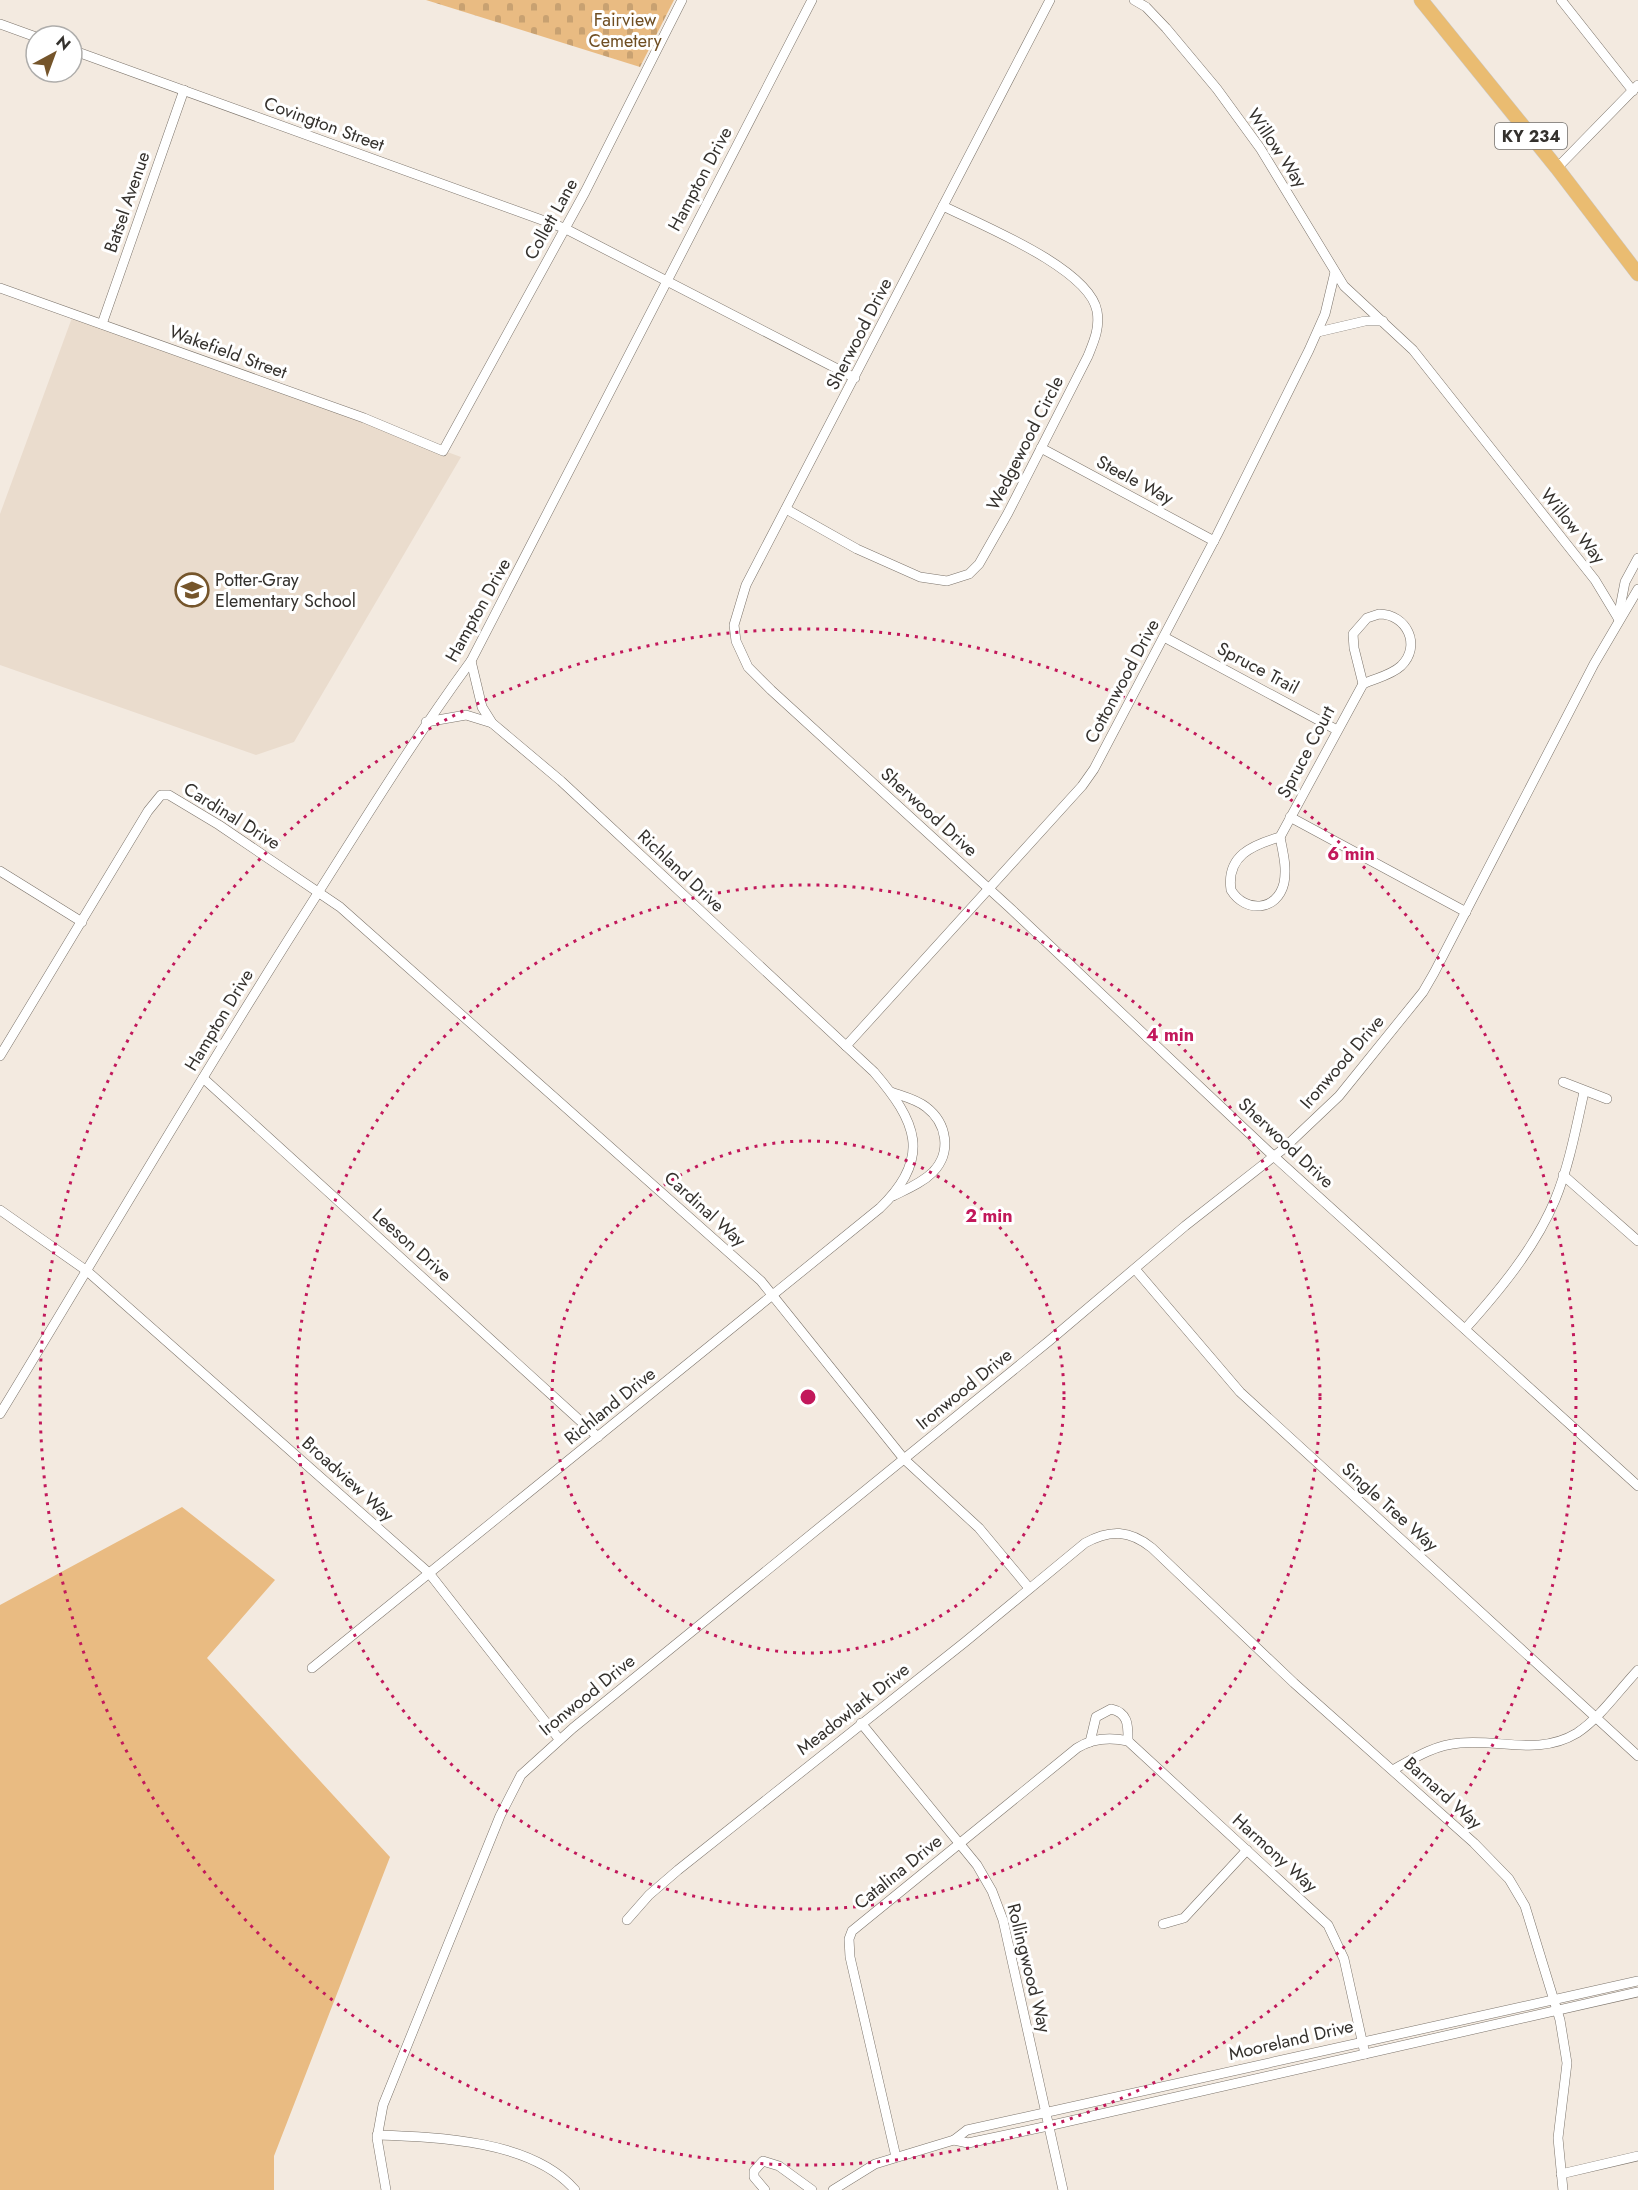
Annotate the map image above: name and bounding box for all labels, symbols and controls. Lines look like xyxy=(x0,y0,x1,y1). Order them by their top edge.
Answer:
park label: Fairview Cemetery xyxy=(588,7,662,54)
north arrow xyxy=(24,24,84,84)
text: N xyxy=(51,30,76,56)
street label: Covington Street xyxy=(260,90,388,158)
street label: Willow Way xyxy=(1241,103,1313,193)
street label: Hampton Drive xyxy=(662,122,738,236)
road number: KY 234 xyxy=(1495,123,1567,149)
street label: Batsel Avenue xyxy=(98,148,156,256)
street label: Collett Lane xyxy=(518,174,584,264)
street label: Sherwood Drive xyxy=(820,273,898,395)
street label: Wakefield Street xyxy=(166,319,291,386)
street label: Wedgewood Circle xyxy=(980,371,1070,515)
street label: Steele Way xyxy=(1092,449,1178,511)
street label: Willow Way xyxy=(1534,483,1612,569)
street label: Hampton Drive xyxy=(439,553,517,667)
place label: Potter-Gray Elementary School xyxy=(215,567,356,614)
school or university icon: Potter-Gray Elementary School xyxy=(174,572,210,608)
street label: Cottonwood Drive xyxy=(1078,614,1166,748)
street label: Spruce Trail xyxy=(1212,635,1304,701)
street label: Spruce Court xyxy=(1271,701,1342,803)
street label: Sherwood Drive xyxy=(875,761,983,863)
street label: Cardinal Drive xyxy=(179,776,285,856)
street label: Richland Drive xyxy=(632,824,730,918)
text: 6 min xyxy=(1327,841,1375,867)
street label: Hampton Drive xyxy=(178,964,260,1076)
street label: Ironwood Drive xyxy=(1294,1009,1390,1115)
text: 4 min xyxy=(1146,1022,1194,1048)
street label: Sherwood Drive xyxy=(1232,1092,1340,1194)
street label: Cardinal Way xyxy=(658,1165,752,1253)
street label: Leeson Drive xyxy=(367,1202,457,1288)
text: 2 min xyxy=(965,1203,1013,1229)
street label: Ironwood Drive xyxy=(910,1342,1018,1436)
street label: Richland Drive xyxy=(559,1361,661,1451)
centre of rings xyxy=(798,1387,818,1407)
street label: Broadview Way xyxy=(296,1430,400,1528)
street label: Single Tree Way xyxy=(1336,1456,1444,1558)
street label: Ironwood Drive xyxy=(533,1648,641,1742)
street label: Meadowlark Drive xyxy=(791,1657,915,1761)
street label: Barnard Way xyxy=(1398,1751,1488,1835)
street label: Harmony Way xyxy=(1227,1808,1323,1898)
street label: Catalina Drive xyxy=(849,1828,947,1916)
street label: Rollingwood Way xyxy=(1000,1901,1058,2035)
street label: Mooreland Drive xyxy=(1226,2013,1356,2067)

